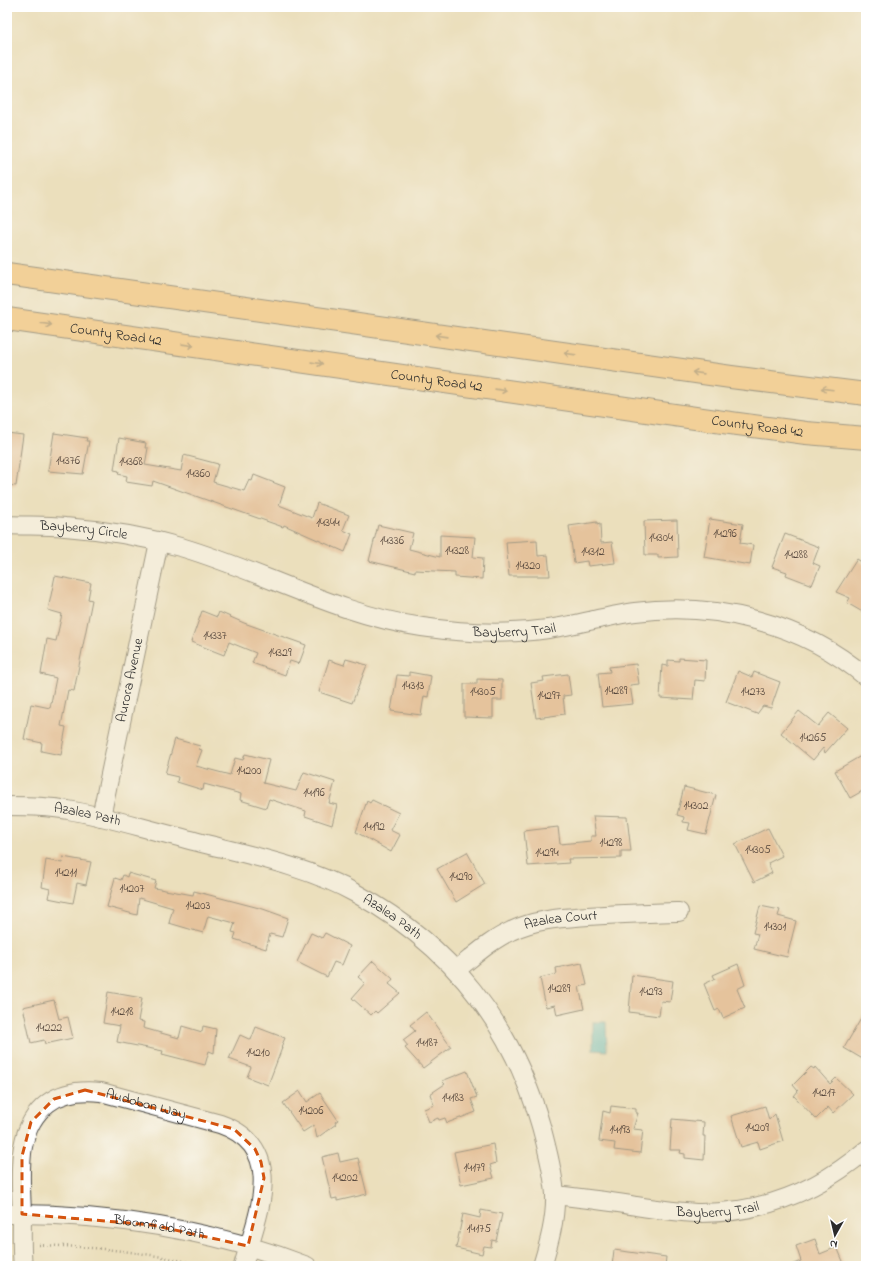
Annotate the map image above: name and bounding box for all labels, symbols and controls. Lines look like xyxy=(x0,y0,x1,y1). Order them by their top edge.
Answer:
street label: County Road 42 xyxy=(69,318,163,352)
one-way arrow xyxy=(39,320,52,328)
one-way arrow xyxy=(435,332,448,340)
one-way arrow xyxy=(181,341,194,349)
one-way arrow xyxy=(564,350,577,358)
one-way arrow xyxy=(310,359,323,367)
street label: County Road 42 xyxy=(389,364,484,398)
one-way arrow xyxy=(692,369,705,377)
one-way arrow xyxy=(821,385,834,393)
one-way arrow xyxy=(494,386,507,394)
street label: County Road 42 xyxy=(710,410,805,443)
house number: 14376 xyxy=(56,452,81,470)
house number: 14368 xyxy=(119,453,143,471)
house number: 14360 xyxy=(186,465,210,483)
house number: 14344 xyxy=(316,514,340,532)
street label: Bayberry Circle xyxy=(39,515,130,545)
house number: 14296 xyxy=(713,525,738,543)
house number: 14304 xyxy=(649,529,673,547)
house number: 14336 xyxy=(380,532,405,550)
house number: 14328 xyxy=(445,542,470,560)
house number: 14312 xyxy=(581,543,605,561)
house number: 14288 xyxy=(784,546,808,564)
house number: 14320 xyxy=(516,557,540,575)
street label: Bayberry Trail xyxy=(471,617,557,644)
house number: 14337 xyxy=(203,627,227,645)
street label: Aurora Avenue xyxy=(111,635,149,724)
house number: 14329 xyxy=(268,644,292,662)
house number: 14313 xyxy=(402,677,424,695)
house number: 14289 xyxy=(605,682,628,700)
house number: 14305 xyxy=(470,683,496,701)
house number: 14273 xyxy=(741,683,765,701)
house number: 14297 xyxy=(537,687,561,705)
house number: 14265 xyxy=(800,729,827,747)
house number: 14200 xyxy=(236,762,262,780)
house number: 14196 xyxy=(303,784,325,802)
street label: Azalea Path xyxy=(53,797,123,832)
house number: 14302 xyxy=(684,797,708,815)
house number: 14192 xyxy=(363,818,385,836)
house number: 14298 xyxy=(600,834,623,852)
house number: 14305 xyxy=(745,841,771,859)
house number: 14294 xyxy=(535,844,559,862)
house number: 14211 xyxy=(55,864,77,882)
house number: 14290 xyxy=(449,868,473,886)
house number: 14207 xyxy=(120,880,144,898)
street label: Azalea Path xyxy=(359,889,427,945)
house number: 14203 xyxy=(186,897,210,915)
street label: Azalea Court xyxy=(521,905,598,935)
house number: 14301 xyxy=(764,918,787,936)
house number: 14289 xyxy=(548,980,571,998)
house number: 14293 xyxy=(639,983,663,1001)
house number: 14218 xyxy=(110,1003,134,1021)
house number: 14222 xyxy=(36,1019,62,1037)
house number: 14187 xyxy=(416,1034,438,1052)
house number: 14210 xyxy=(246,1044,270,1062)
street label: Audobon Way xyxy=(103,1083,189,1126)
house number: 14217 xyxy=(812,1084,836,1102)
house number: 14183 xyxy=(442,1089,464,1107)
house number: 14206 xyxy=(298,1102,324,1120)
house number: 14209 xyxy=(745,1119,769,1137)
house number: 14193 xyxy=(609,1121,631,1139)
house number: 14179 xyxy=(463,1159,485,1177)
house number: 14202 xyxy=(332,1169,358,1187)
street label: Bayberry Trail xyxy=(674,1196,761,1225)
street label: Bloomfield Path xyxy=(112,1209,207,1245)
north arrow xyxy=(815,1215,855,1255)
house number: 14175 xyxy=(467,1220,491,1238)
text: N xyxy=(829,1235,839,1252)

